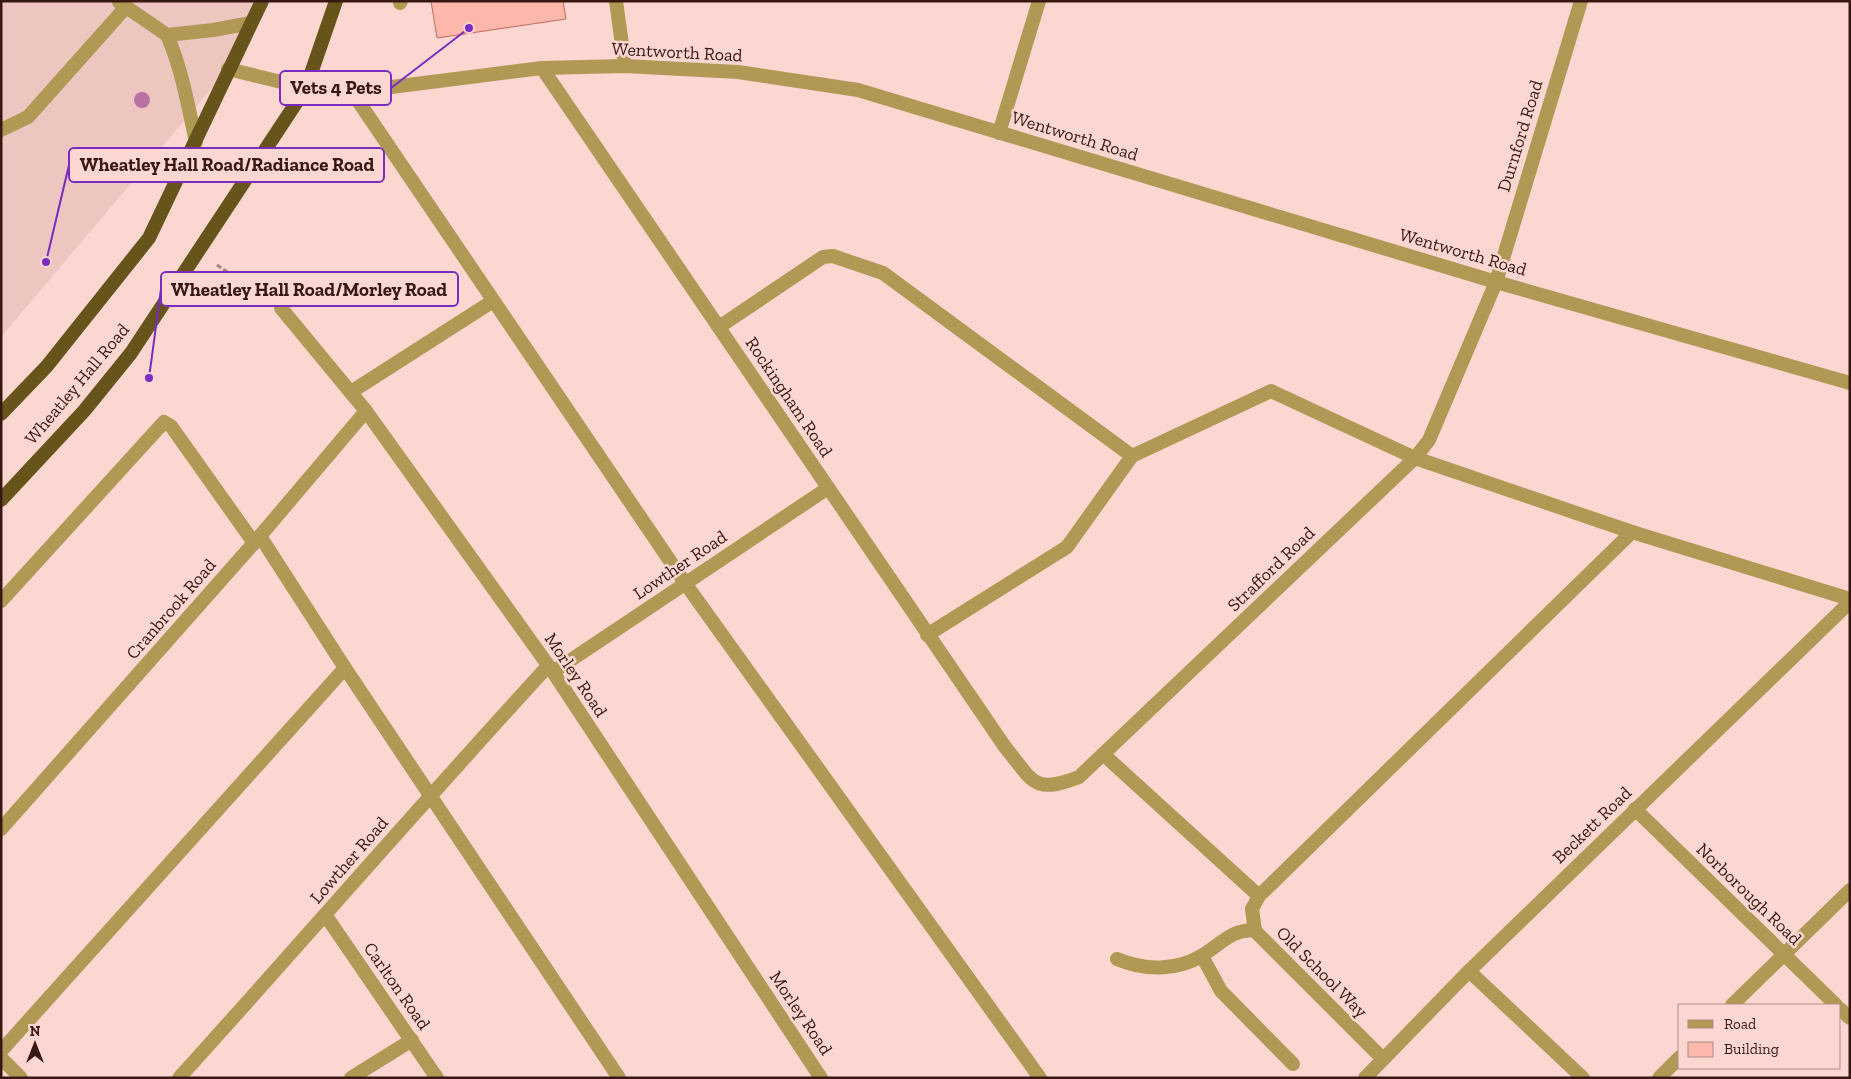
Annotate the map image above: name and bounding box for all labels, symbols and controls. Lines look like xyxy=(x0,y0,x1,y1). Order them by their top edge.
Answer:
street label: Wentworth Road xyxy=(611,38,743,66)
callout: Vets 4 Pets xyxy=(280,71,391,105)
text: Vets 4 Pets xyxy=(290,76,382,99)
street label: Durnford Road xyxy=(1493,77,1547,195)
street label: Wentworth Road xyxy=(1009,106,1141,166)
callout: Wheatley Hall Road/Radiance Road xyxy=(69,148,384,182)
text: Wheatley Hall Road/Radiance Road xyxy=(80,153,374,176)
street label: Wentworth Road xyxy=(1397,223,1529,281)
callout: Wheatley Hall Road/Morley Road xyxy=(161,272,458,306)
text: Wheatley Hall Road/Morley Road xyxy=(171,278,447,301)
street label: Wheatley Hall Road xyxy=(20,319,134,449)
street label: Rockingham Road xyxy=(741,333,837,461)
street label: Strafford Road xyxy=(1223,522,1319,616)
street label: Lowther Road xyxy=(629,526,731,604)
street label: Cranbrook Road xyxy=(121,554,221,664)
street label: Morley Road xyxy=(540,629,612,721)
street label: Beckett Road xyxy=(1548,782,1636,868)
street label: Lowther Road xyxy=(305,812,393,908)
street label: Norborough Road xyxy=(1692,838,1806,950)
street label: Old School Way xyxy=(1272,922,1373,1023)
street label: Carlton Road xyxy=(359,938,435,1034)
street label: Morley Road xyxy=(765,967,837,1059)
legend xyxy=(1678,1004,1841,1069)
text: Road xyxy=(1724,1015,1757,1033)
north arrow xyxy=(10,1019,60,1069)
text: N xyxy=(30,1023,41,1040)
text: Building xyxy=(1724,1040,1779,1058)

